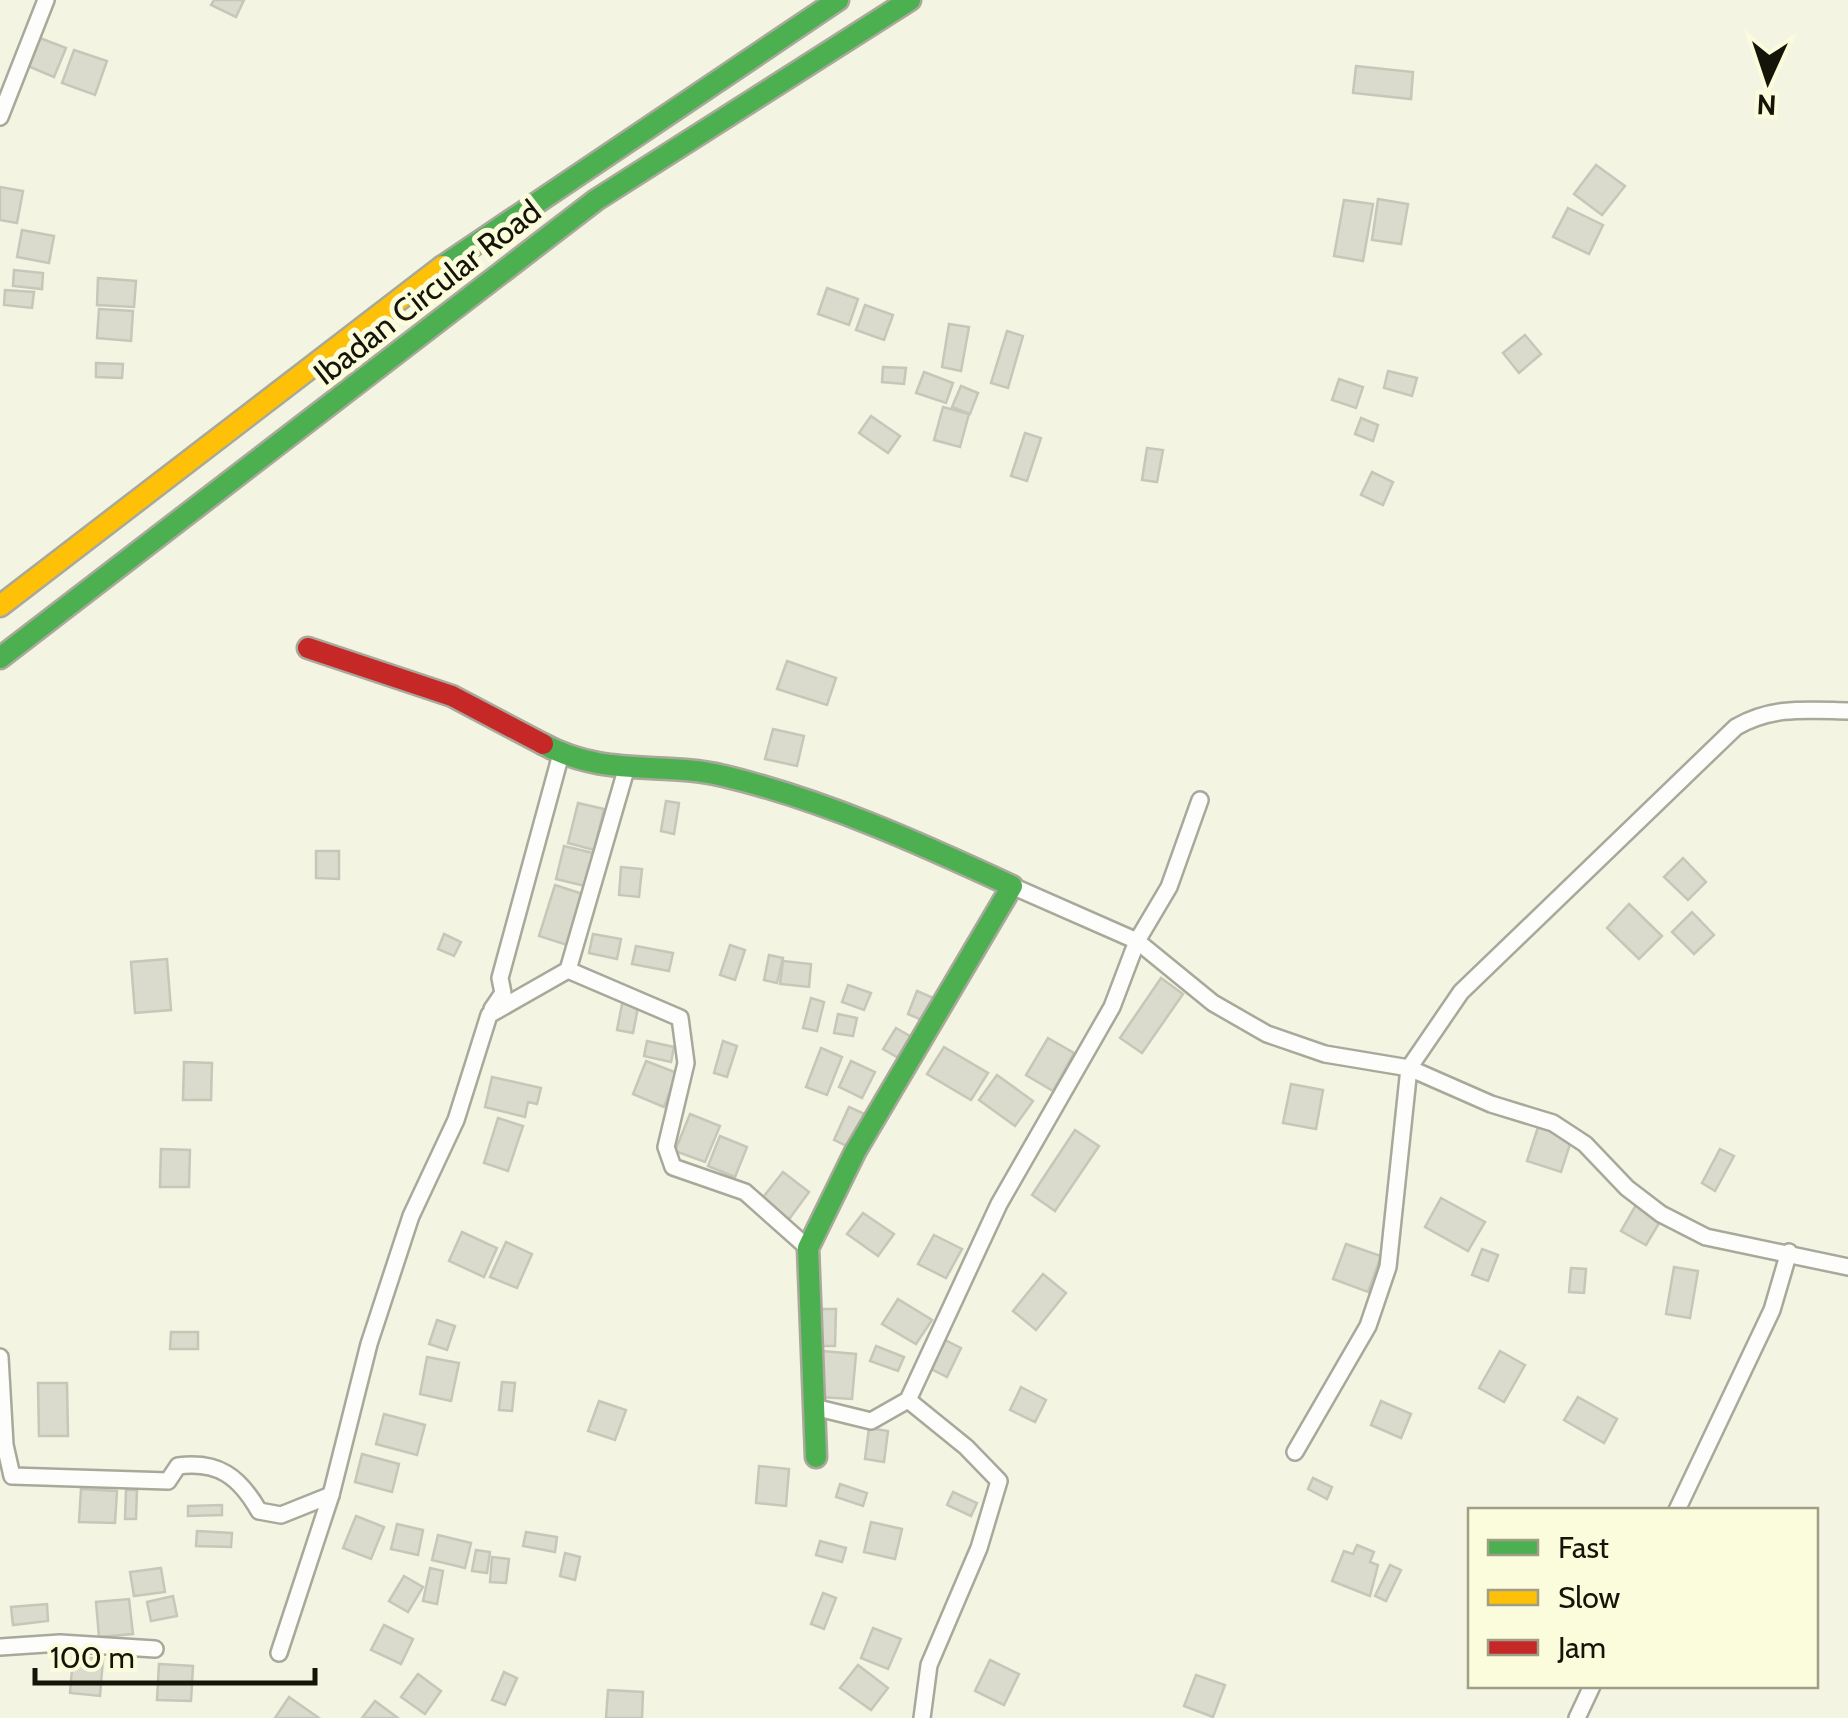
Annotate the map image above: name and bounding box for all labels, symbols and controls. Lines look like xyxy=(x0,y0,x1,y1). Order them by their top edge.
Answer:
north arrow xyxy=(1718,30,1818,130)
text: N xyxy=(1756,87,1777,122)
street label: Ibadan Circular Road xyxy=(306,191,548,393)
legend xyxy=(1468,1508,1818,1688)
text: Fast xyxy=(1558,1529,1609,1566)
text: Slow xyxy=(1558,1579,1621,1616)
scale bar xyxy=(35,1623,315,1685)
text: Jam xyxy=(1557,1629,1606,1666)
text: 100 m xyxy=(50,1639,135,1676)

